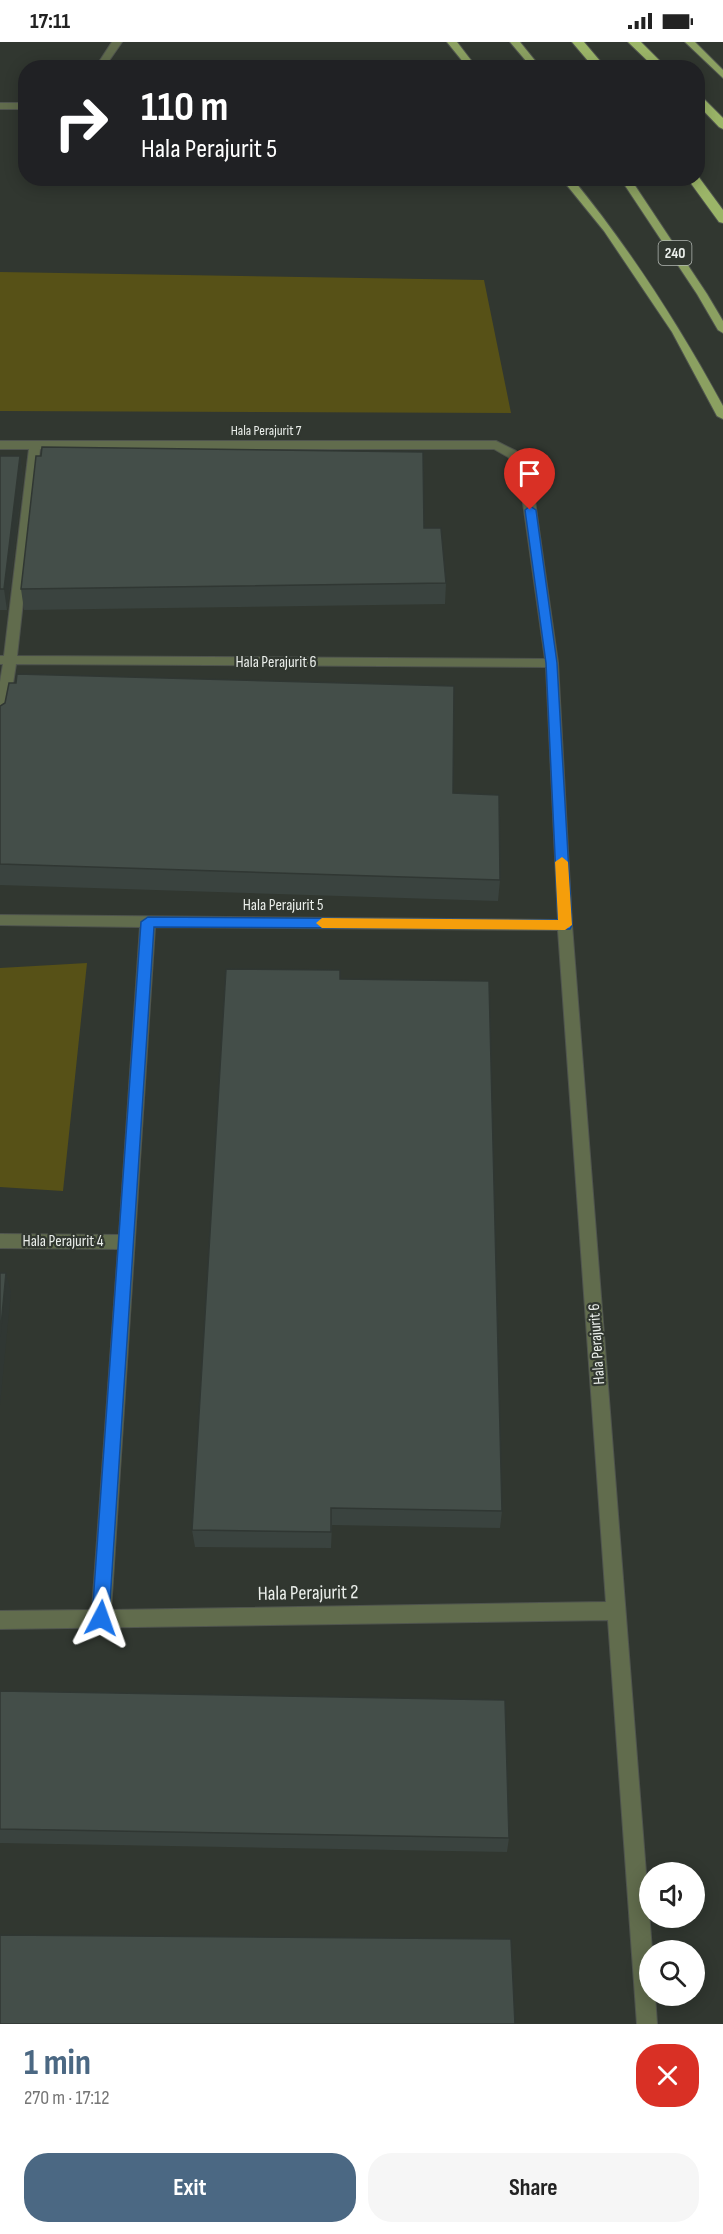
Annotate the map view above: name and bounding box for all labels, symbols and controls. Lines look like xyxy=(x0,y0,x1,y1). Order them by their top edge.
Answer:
text: 17:11 xyxy=(30,8,70,35)
text: 110 m xyxy=(141,82,228,133)
icon: right xyxy=(42,84,120,162)
text: Hala Perajurit 5 xyxy=(141,133,277,165)
road number: 240 xyxy=(658,241,692,265)
street label: Hala Perajurit 7 xyxy=(231,422,302,439)
pin xyxy=(504,448,555,510)
icon: arrive xyxy=(513,457,546,490)
street label: Hala Perajurit 6 xyxy=(235,653,317,672)
street label: Hala Perajurit 5 xyxy=(243,896,323,915)
street label: Hala Perajurit 4 xyxy=(23,1232,104,1251)
street label: Hala Perajurit 6 xyxy=(585,1303,609,1385)
street label: Hala Perajurit 2 xyxy=(257,1580,359,1606)
position arrow xyxy=(69,1586,133,1650)
map controls xyxy=(639,1862,705,2006)
button: sound xyxy=(639,1862,705,1928)
button: search xyxy=(639,1940,705,2006)
text: 1 min xyxy=(24,2042,91,2085)
button: close xyxy=(636,2044,699,2107)
text: 270 m · 17:12 xyxy=(24,2086,110,2110)
button: Exit xyxy=(24,2153,356,2222)
button: Share xyxy=(368,2153,699,2222)

